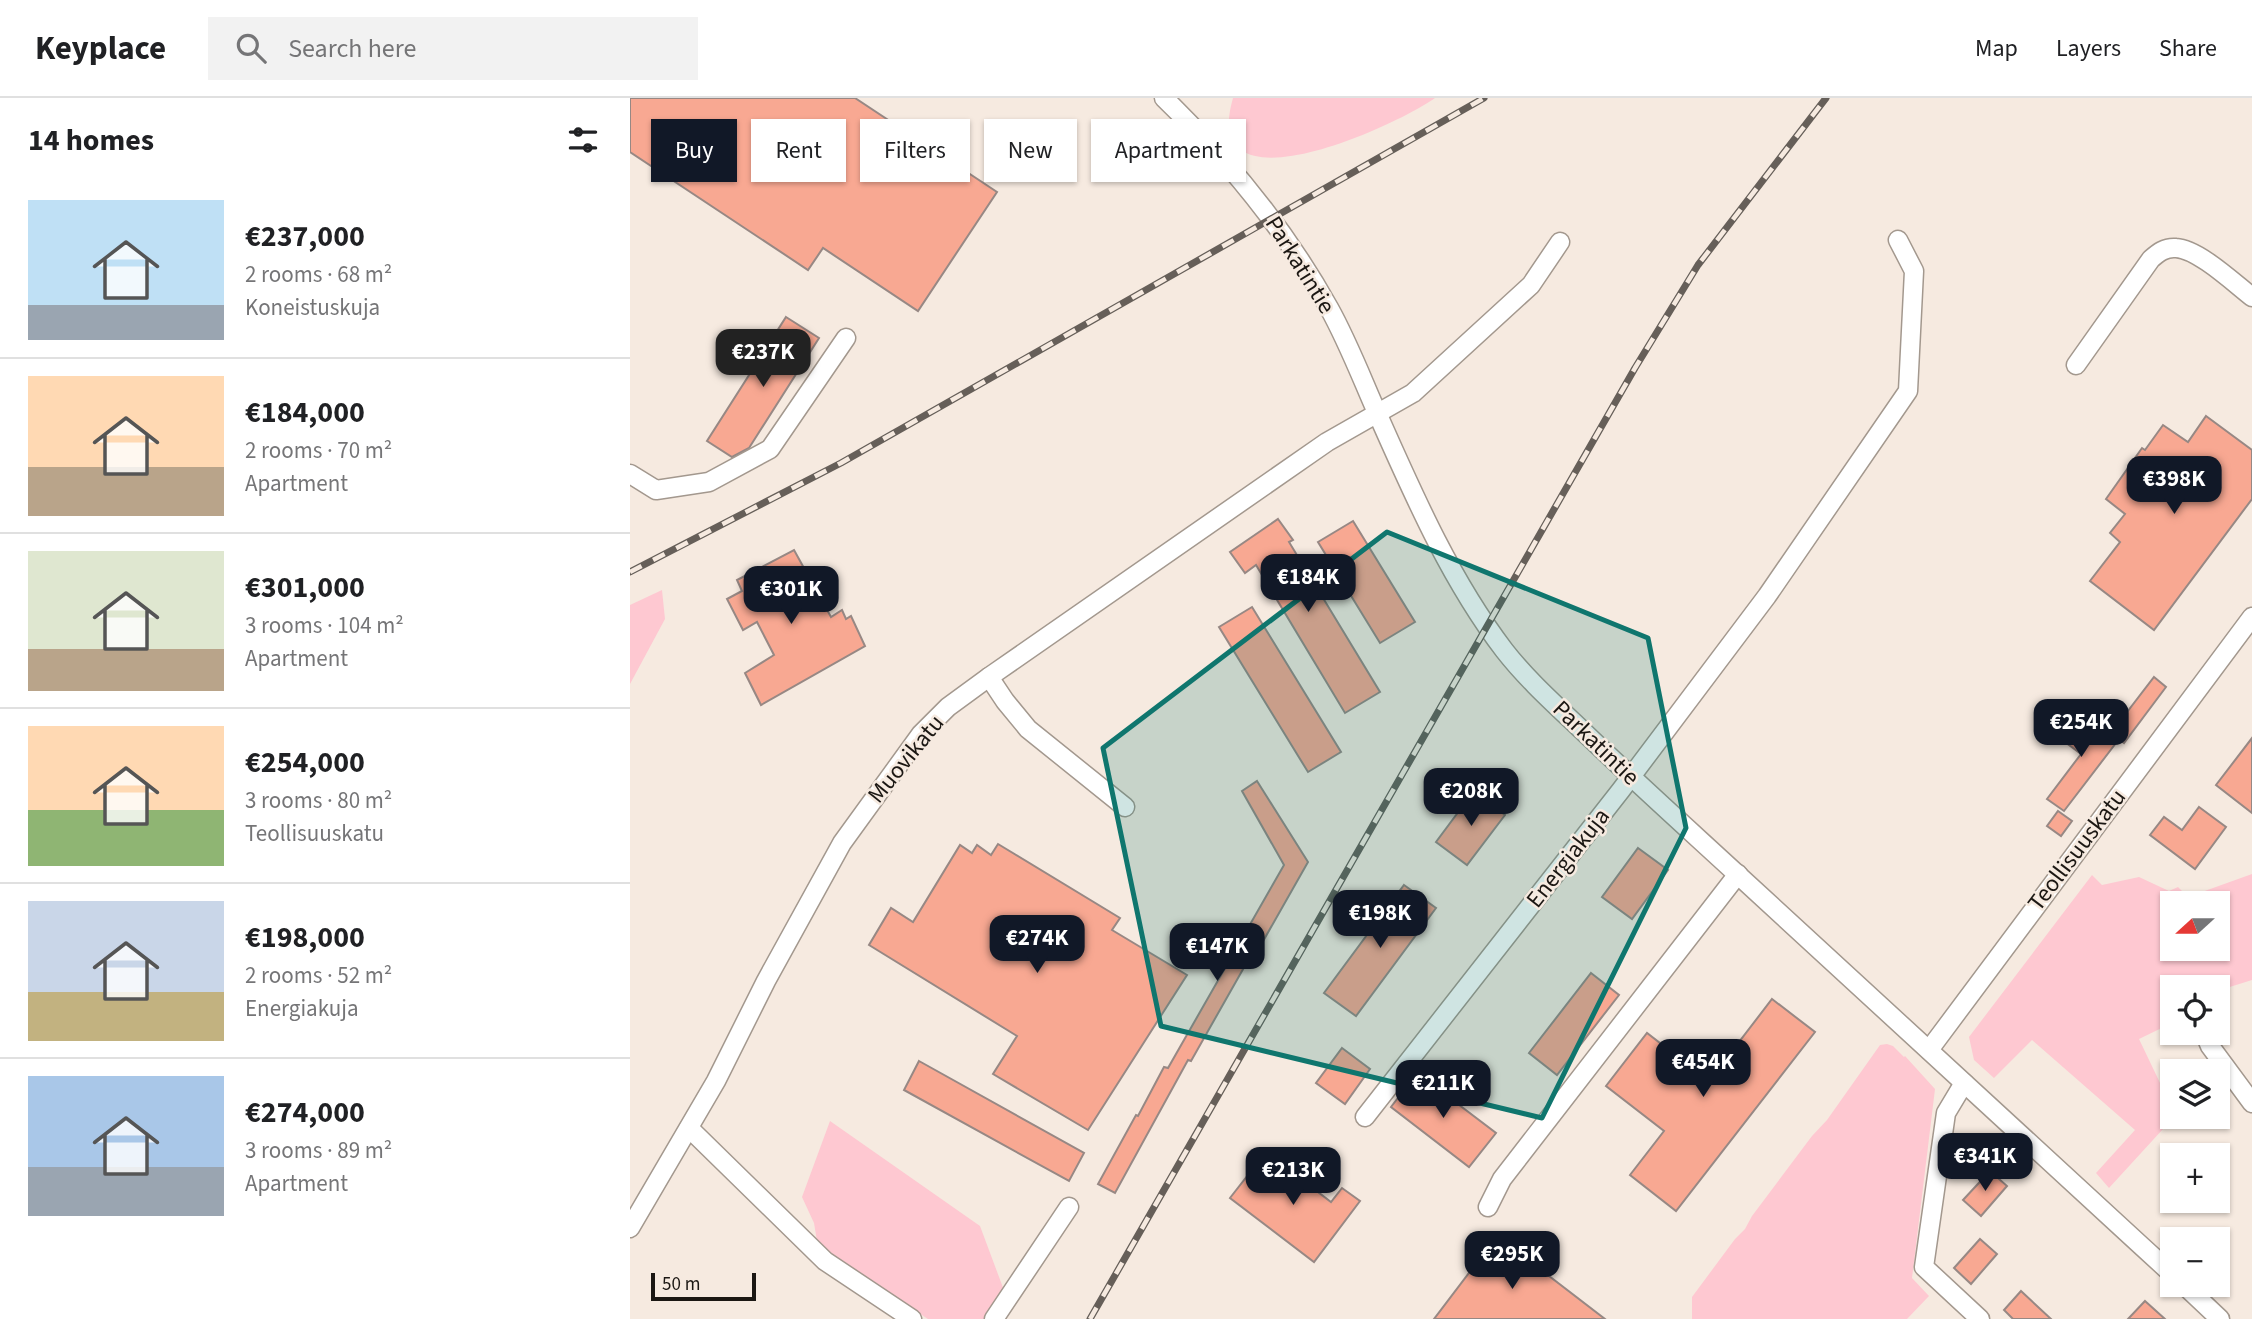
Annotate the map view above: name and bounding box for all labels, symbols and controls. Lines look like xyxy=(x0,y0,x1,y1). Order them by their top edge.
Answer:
search box xyxy=(208,17,698,80)
text: Keyplace xyxy=(35,25,166,72)
icon: search xyxy=(232,29,270,67)
text: Search here xyxy=(288,30,416,67)
text: Map xyxy=(1975,31,2018,66)
text: Layers xyxy=(2056,31,2121,66)
text: Share xyxy=(2159,31,2217,66)
text: 14 homes xyxy=(28,119,154,162)
chip: Buy xyxy=(651,119,737,182)
chip: Rent xyxy=(751,119,846,182)
chip: Filters xyxy=(860,119,970,182)
chip: New xyxy=(984,119,1077,182)
chip: Apartment xyxy=(1091,119,1246,182)
icon: filters xyxy=(564,121,602,159)
street label: Parkatintie xyxy=(1256,209,1344,321)
text: €237,000 xyxy=(245,215,365,258)
icon: home xyxy=(84,228,168,312)
text: 2 rooms · 68 m² xyxy=(245,258,392,291)
text: Koneistuskuja xyxy=(245,291,380,324)
pin: €237K xyxy=(714,330,812,389)
text: €237K xyxy=(732,335,794,368)
text: €184,000 xyxy=(245,391,365,434)
icon: home xyxy=(84,404,168,488)
text: 2 rooms · 70 m² xyxy=(245,434,392,467)
pin: €398K xyxy=(2125,456,2223,516)
text: €398K xyxy=(2143,462,2205,495)
text: Apartment xyxy=(245,467,348,500)
pin: €184K xyxy=(1259,554,1357,614)
text: €184K xyxy=(1277,560,1339,593)
text: €301,000 xyxy=(245,566,365,609)
pin: €301K xyxy=(742,566,840,626)
text: €301K xyxy=(760,572,822,605)
icon: home xyxy=(84,579,168,663)
text: 3 rooms · 104 m² xyxy=(245,609,404,642)
text: Apartment xyxy=(245,642,348,675)
street label: Parkatintie xyxy=(1544,692,1648,794)
pin: €254K xyxy=(2032,700,2130,759)
text: €254K xyxy=(2050,705,2112,738)
street label: Muovikatu xyxy=(859,707,953,811)
text: €254,000 xyxy=(245,741,365,784)
icon: home xyxy=(84,754,168,838)
pin: €208K xyxy=(1422,768,1520,828)
text: €208K xyxy=(1440,774,1502,807)
street label: Teollisuuskatu xyxy=(2019,782,2135,918)
text: 3 rooms · 80 m² xyxy=(245,784,392,817)
street label: Energiakuja xyxy=(1518,801,1618,915)
text: Teollisuuskatu xyxy=(245,817,384,850)
pin: €198K xyxy=(1331,890,1429,950)
north arrow xyxy=(2160,891,2230,961)
map controls xyxy=(2160,891,2230,1297)
text: €198K xyxy=(1349,896,1411,929)
text: €198,000 xyxy=(245,916,365,959)
pin: €274K xyxy=(988,916,1086,975)
text: €274K xyxy=(1006,921,1068,954)
pin: €147K xyxy=(1168,924,1266,983)
icon: home xyxy=(84,929,168,1013)
text: €147K xyxy=(1186,929,1248,962)
text: 2 rooms · 52 m² xyxy=(245,959,392,992)
button: locate xyxy=(2160,975,2230,1045)
text: Energiakuja xyxy=(245,992,359,1025)
pin: €454K xyxy=(1654,1040,1752,1099)
text: €454K xyxy=(1672,1045,1734,1078)
button: layers xyxy=(2160,1059,2230,1129)
pin: €211K xyxy=(1394,1060,1492,1120)
text: €211K xyxy=(1412,1066,1474,1099)
text: €274,000 xyxy=(245,1091,365,1134)
icon: home xyxy=(84,1104,168,1188)
text: 3 rooms · 89 m² xyxy=(245,1134,392,1167)
pin: €341K xyxy=(1936,1134,2034,1193)
text: €341K xyxy=(1954,1139,2016,1172)
button: + xyxy=(2160,1143,2230,1213)
pin: €213K xyxy=(1244,1148,1342,1207)
text: €213K xyxy=(1262,1153,1324,1186)
text: Apartment xyxy=(245,1167,348,1200)
button: − xyxy=(2160,1227,2230,1297)
pin: €295K xyxy=(1463,1232,1561,1291)
text: €295K xyxy=(1481,1237,1543,1270)
scale bar xyxy=(651,1270,756,1302)
text: 50 m xyxy=(662,1271,700,1298)

